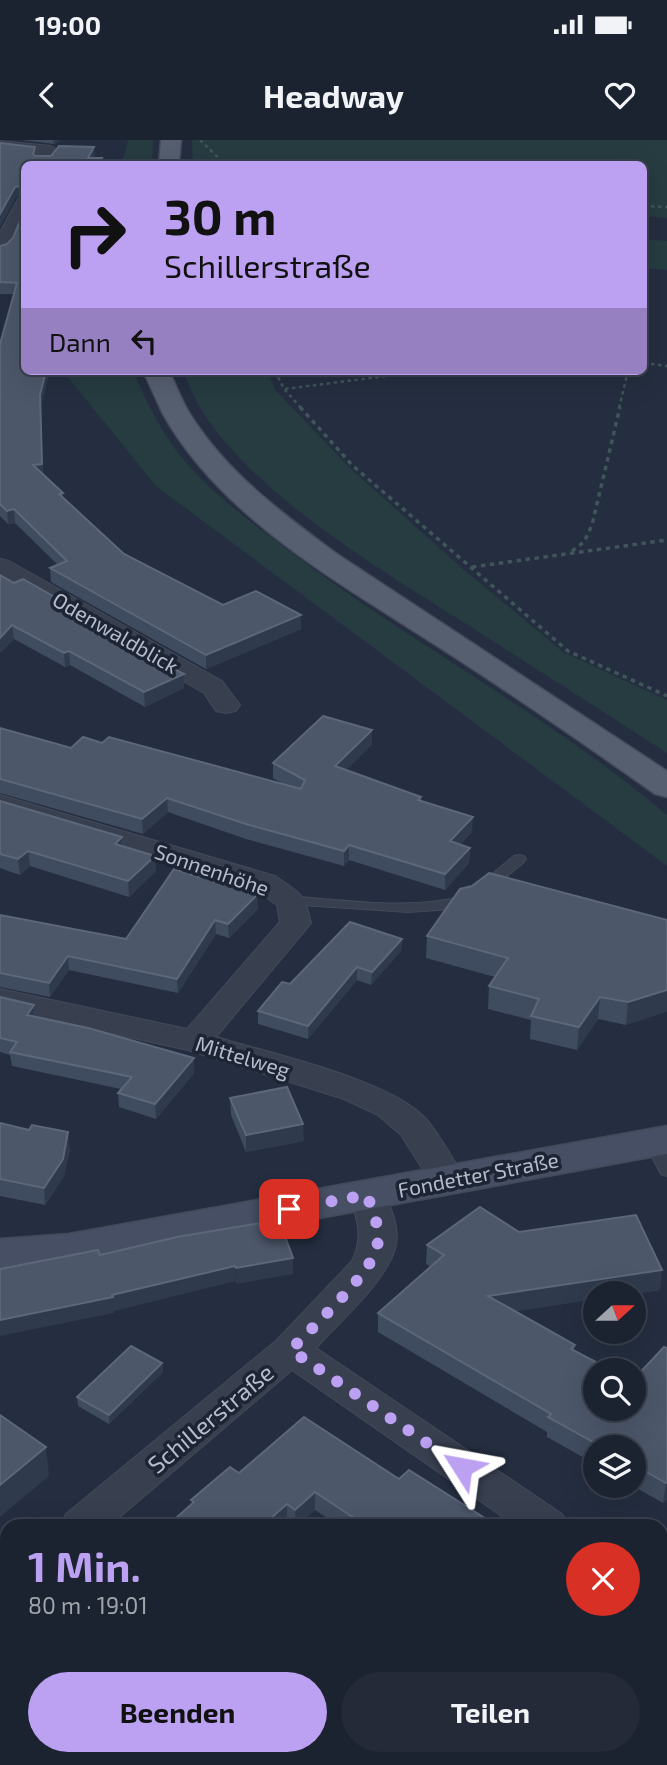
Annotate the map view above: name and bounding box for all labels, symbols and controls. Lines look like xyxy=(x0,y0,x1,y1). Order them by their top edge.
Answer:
text: 19:00 xyxy=(35,9,101,40)
icon: back xyxy=(28,76,66,114)
text: Headway xyxy=(263,76,404,114)
icon: heart xyxy=(601,76,639,114)
text: 30 m xyxy=(164,186,276,245)
icon: right xyxy=(49,189,140,280)
text: Schillerstraße xyxy=(164,246,371,284)
icon: left xyxy=(125,322,163,360)
text: Dann xyxy=(49,326,111,357)
street label: Odenwaldblick xyxy=(49,586,184,678)
street label: Sonnenhöhe xyxy=(152,838,272,900)
street label: Mittelweg xyxy=(193,1030,293,1082)
street label: Fondetter Straße xyxy=(395,1146,561,1202)
pin xyxy=(259,1179,319,1239)
icon: arrive xyxy=(270,1190,308,1228)
north arrow xyxy=(583,1281,646,1344)
map controls xyxy=(583,1281,646,1498)
street label: Schillerstraße xyxy=(141,1357,279,1479)
button: search xyxy=(583,1358,646,1421)
position arrow xyxy=(425,1430,499,1504)
button: layers xyxy=(583,1435,646,1498)
text: 1 Min. xyxy=(28,1540,141,1590)
button: close xyxy=(566,1542,640,1616)
text: 80 m · 19:01 xyxy=(28,1591,148,1619)
button: Beenden xyxy=(28,1672,327,1752)
button: Teilen xyxy=(341,1672,640,1752)

